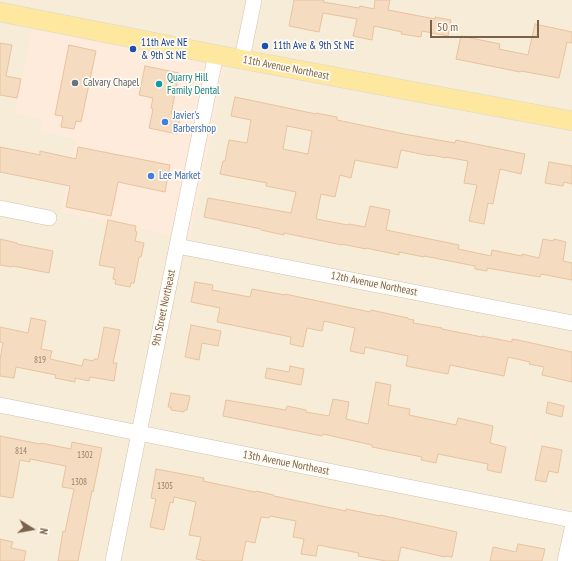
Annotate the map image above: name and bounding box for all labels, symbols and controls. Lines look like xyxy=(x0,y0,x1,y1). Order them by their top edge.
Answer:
scale bar xyxy=(432,12,541,38)
text: 50 m xyxy=(437,19,458,34)
place label: 11th Ave NE & 9th St NE xyxy=(141,36,188,62)
place label: 11th Ave & 9th St NE xyxy=(273,39,354,53)
marker: 11th Ave & 9th St NE xyxy=(260,41,270,51)
marker: 11th Ave NE & 9th St NE xyxy=(128,44,138,54)
street label: 11th Avenue Northeast xyxy=(242,53,330,83)
place label: Quarry Hill Family Dental xyxy=(167,71,220,97)
place label: Calvary Chapel xyxy=(83,76,139,90)
marker: Calvary Chapel xyxy=(70,78,80,88)
marker: Quarry Hill Family Dental xyxy=(154,79,164,89)
place label: Javier's Barbershop xyxy=(173,109,216,135)
marker: Javier's Barbershop xyxy=(160,117,170,127)
place label: Lee Market xyxy=(159,169,201,183)
marker: Lee Market xyxy=(146,171,156,181)
street label: 9th Street Northeast xyxy=(149,269,179,347)
street label: 12th Avenue Northeast xyxy=(330,269,418,299)
house number: 819 xyxy=(34,355,46,365)
house number: 814 xyxy=(15,446,27,456)
street label: 13th Avenue Northeast xyxy=(242,448,330,478)
house number: 1302 xyxy=(77,450,93,460)
house number: 1308 xyxy=(71,477,87,487)
house number: 1305 xyxy=(157,481,173,491)
north arrow xyxy=(12,509,52,549)
text: N xyxy=(36,527,51,536)

